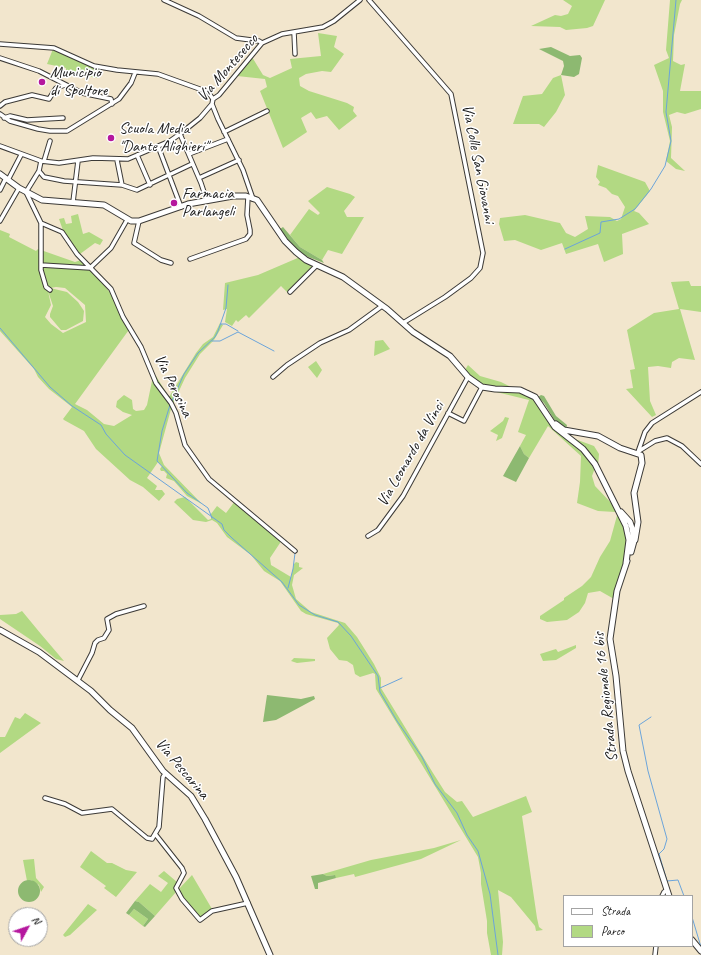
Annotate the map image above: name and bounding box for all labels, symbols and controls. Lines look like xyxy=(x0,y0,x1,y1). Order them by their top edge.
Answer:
street label: Via Montesecco xyxy=(193,30,263,106)
place label: Municipio di Spoltore xyxy=(50,63,107,101)
marker: Municipio di Spoltore xyxy=(37,77,47,87)
street label: Via Colle San Giovanni xyxy=(457,103,499,225)
place label: Scuola Media "Dante Alighieri" xyxy=(119,119,208,157)
marker: Scuola Media "Dante Alighieri" xyxy=(106,133,116,143)
place label: Farmacia Parlangeli xyxy=(182,184,234,222)
marker: Farmacia Parlangeli xyxy=(169,198,179,208)
street label: Via Perosina xyxy=(150,351,196,421)
street label: Via Leonardo da Vinci xyxy=(373,398,449,510)
street label: Strada Regionale 16 bis xyxy=(590,631,622,763)
street label: Via Pescarina xyxy=(151,735,213,803)
legend xyxy=(563,895,693,947)
text: Strada xyxy=(601,903,630,919)
north arrow xyxy=(8,907,48,947)
text: N xyxy=(29,913,44,927)
text: Parco xyxy=(601,923,624,939)

